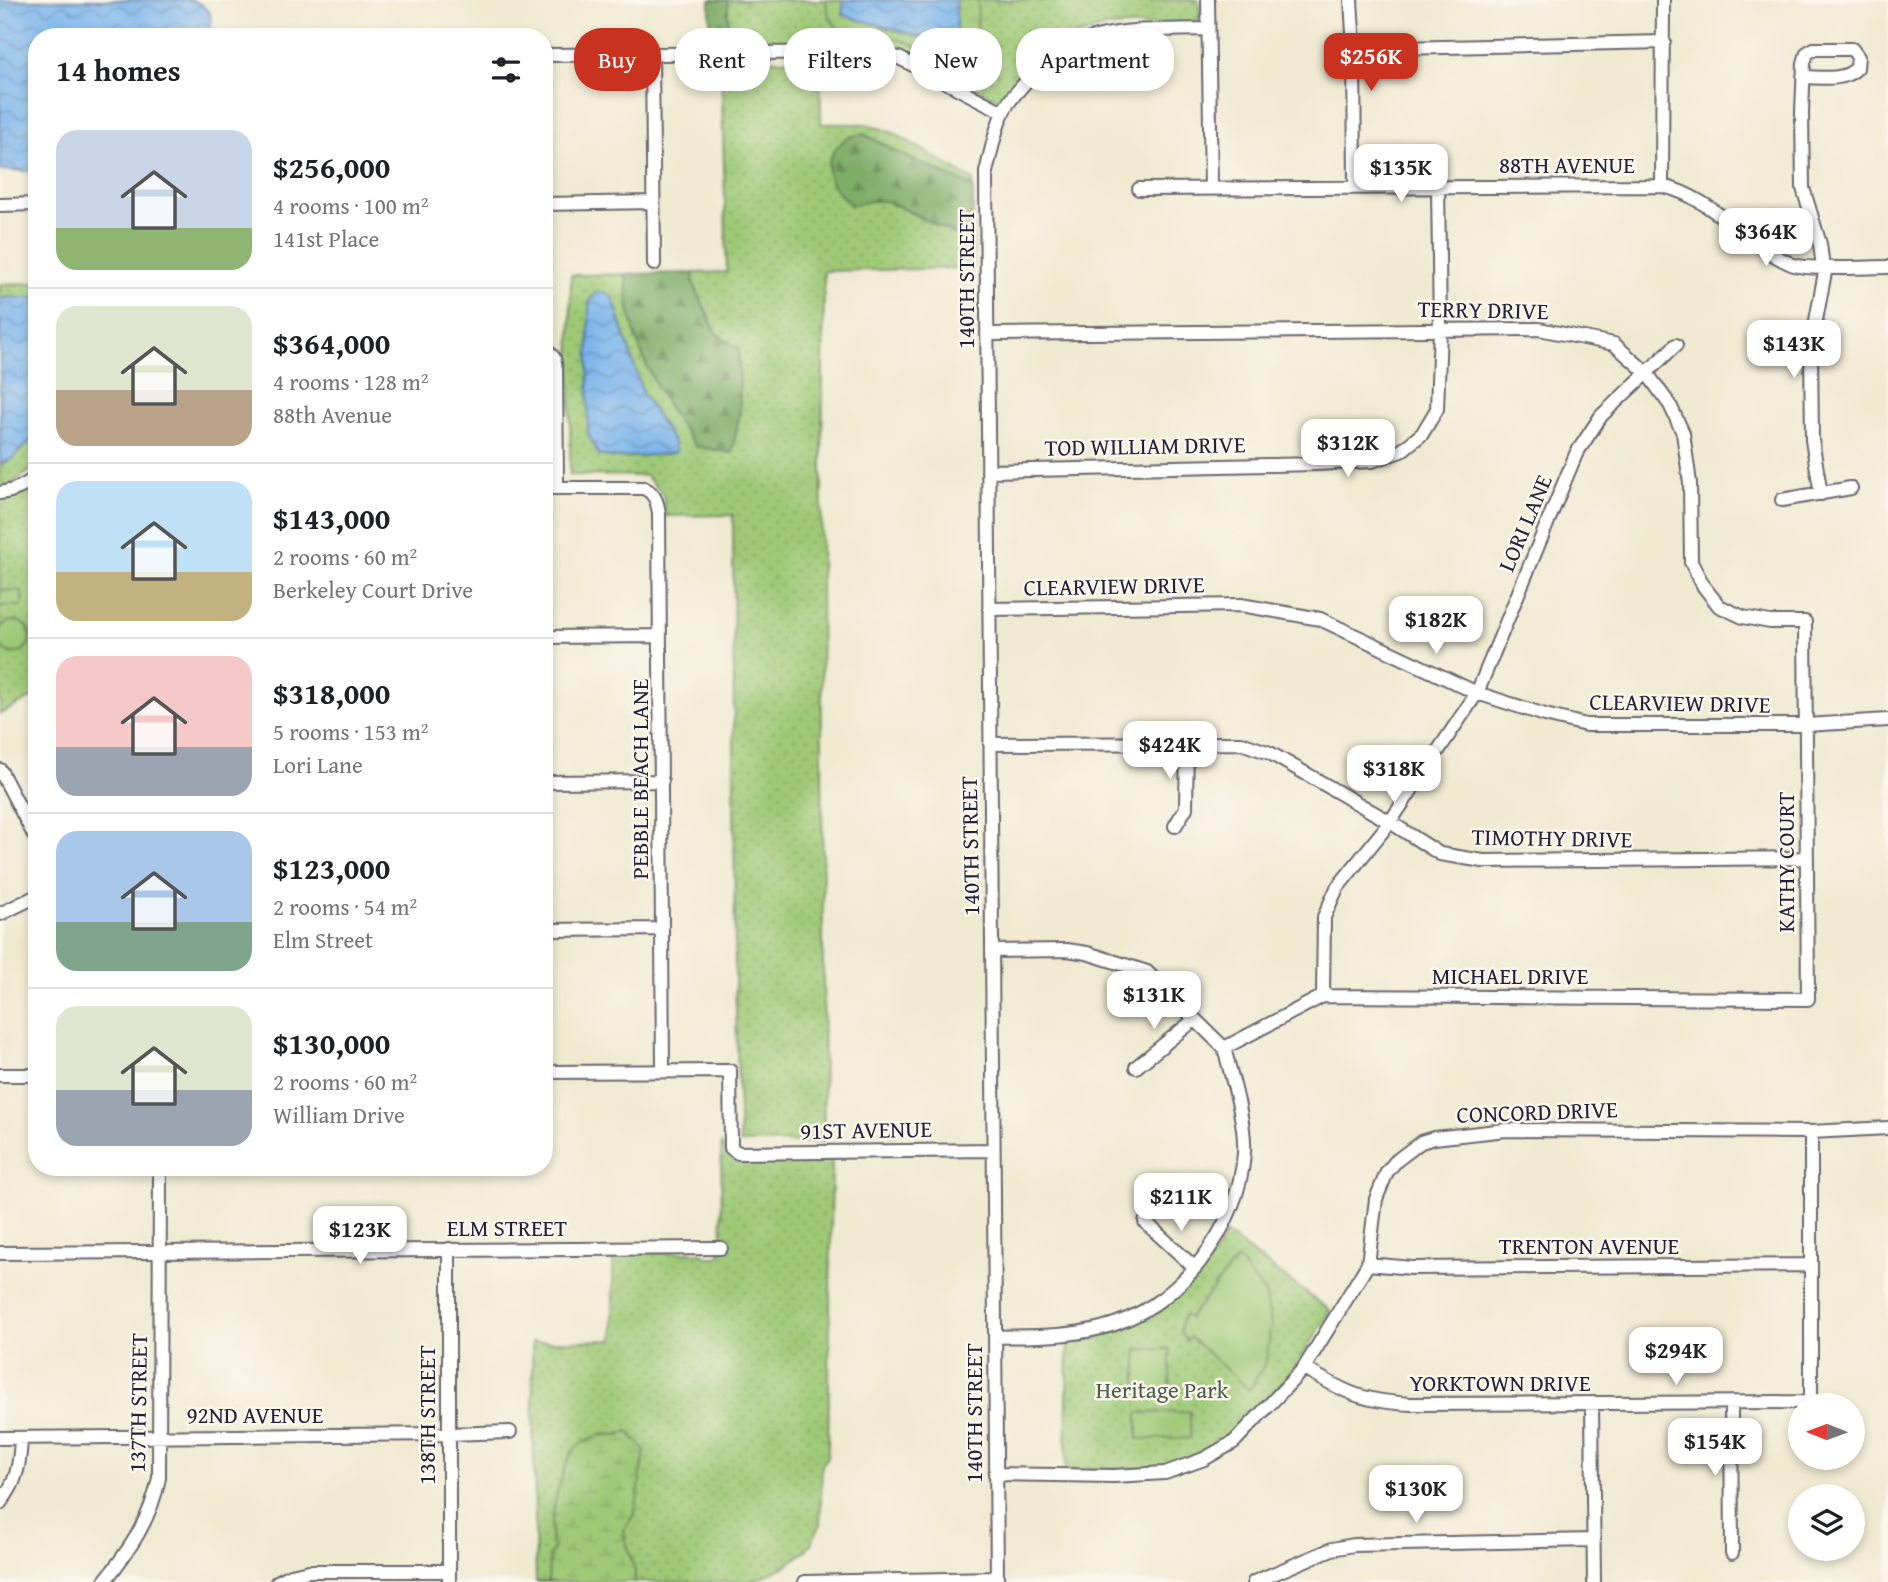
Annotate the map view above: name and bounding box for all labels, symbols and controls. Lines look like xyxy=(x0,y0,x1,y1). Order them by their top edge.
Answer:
chip: Buy xyxy=(574,28,661,91)
chip: Rent xyxy=(675,28,770,91)
chip: Filters xyxy=(784,28,896,91)
chip: New xyxy=(910,28,1002,91)
chip: Apartment xyxy=(1016,28,1174,91)
pin: $256K xyxy=(1322,34,1420,93)
text: $256K xyxy=(1340,39,1402,72)
text: 14 homes xyxy=(56,48,181,92)
icon: filters xyxy=(487,51,525,89)
pin: $135K xyxy=(1352,144,1450,204)
text: $256,000 xyxy=(273,145,390,189)
street label: 88TH AVENUE xyxy=(1499,148,1635,181)
text: $135K xyxy=(1370,150,1432,183)
icon: home xyxy=(112,158,196,242)
text: 4 rooms · 100 m² xyxy=(273,189,428,222)
pin: $364K xyxy=(1717,208,1815,268)
street label: 140TH STREET xyxy=(949,209,982,349)
text: $364K xyxy=(1735,214,1797,247)
text: 141st Place xyxy=(273,222,379,255)
street label: TERRY DRIVE xyxy=(1417,292,1549,327)
pin: $143K xyxy=(1745,320,1843,380)
text: $364,000 xyxy=(273,321,390,365)
text: $143K xyxy=(1763,326,1825,359)
icon: home xyxy=(112,334,196,418)
text: 4 rooms · 128 m² xyxy=(273,365,428,398)
text: 88th Avenue xyxy=(273,398,392,431)
pin: $312K xyxy=(1299,420,1397,479)
text: $312K xyxy=(1317,425,1379,458)
street label: TOD WILLIAM DRIVE xyxy=(1044,427,1246,464)
street label: LORI LANE xyxy=(1489,469,1560,576)
text: $143,000 xyxy=(273,496,390,540)
icon: home xyxy=(112,509,196,593)
text: 2 rooms · 60 m² xyxy=(273,540,417,573)
street label: CLEARVIEW DRIVE xyxy=(1023,567,1205,604)
text: Berkeley Court Drive xyxy=(273,573,473,606)
pin: $182K xyxy=(1387,596,1485,656)
text: $182K xyxy=(1405,602,1467,635)
text: $318,000 xyxy=(273,671,390,715)
street label: PEBBLE BEACH LANE xyxy=(623,679,656,879)
icon: home xyxy=(112,684,196,768)
street label: CLEARVIEW DRIVE xyxy=(1589,684,1771,721)
text: 5 rooms · 153 m² xyxy=(273,715,428,748)
pin: $424K xyxy=(1121,722,1219,781)
text: $424K xyxy=(1139,727,1201,760)
pin: $318K xyxy=(1345,746,1443,805)
text: Lori Lane xyxy=(273,748,363,781)
text: $318K xyxy=(1363,751,1425,784)
street label: 140TH STREET xyxy=(952,776,987,916)
street label: KATHY COURT xyxy=(1769,792,1802,932)
street label: TIMOTHY DRIVE xyxy=(1471,820,1633,855)
text: $123,000 xyxy=(273,846,390,890)
icon: home xyxy=(112,859,196,943)
text: 2 rooms · 54 m² xyxy=(273,890,417,923)
text: Elm Street xyxy=(273,923,373,956)
street label: MICHAEL DRIVE xyxy=(1432,959,1588,992)
pin: $131K xyxy=(1105,972,1203,1031)
text: $131K xyxy=(1123,977,1185,1010)
text: $130,000 xyxy=(273,1021,390,1065)
icon: home xyxy=(112,1034,196,1118)
text: 2 rooms · 60 m² xyxy=(273,1065,417,1098)
street label: CONCORD DRIVE xyxy=(1456,1092,1618,1131)
text: William Drive xyxy=(273,1098,405,1131)
street label: 91ST AVENUE xyxy=(800,1112,932,1147)
pin: $211K xyxy=(1132,1174,1230,1233)
text: $211K xyxy=(1150,1179,1212,1212)
pin: $123K xyxy=(311,1206,409,1266)
street label: ELM STREET xyxy=(447,1211,567,1244)
text: $123K xyxy=(329,1212,391,1245)
street label: TRENTON AVENUE xyxy=(1499,1229,1679,1262)
pin: $294K xyxy=(1627,1328,1725,1387)
street label: 137TH STREET xyxy=(120,1333,155,1473)
text: $294K xyxy=(1645,1333,1707,1366)
street label: 140TH STREET xyxy=(957,1343,990,1483)
street label: 138TH STREET xyxy=(410,1345,443,1485)
street label: YORKTOWN DRIVE xyxy=(1409,1366,1591,1399)
park label: Heritage Park xyxy=(1096,1373,1229,1406)
north arrow xyxy=(1788,1393,1866,1470)
map controls xyxy=(1788,1393,1865,1561)
street label: 92ND AVENUE xyxy=(187,1398,323,1431)
pin: $154K xyxy=(1666,1418,1764,1478)
text: $154K xyxy=(1684,1424,1746,1457)
pin: $130K xyxy=(1367,1466,1465,1525)
text: $130K xyxy=(1385,1471,1447,1504)
button: layers xyxy=(1788,1484,1865,1561)

